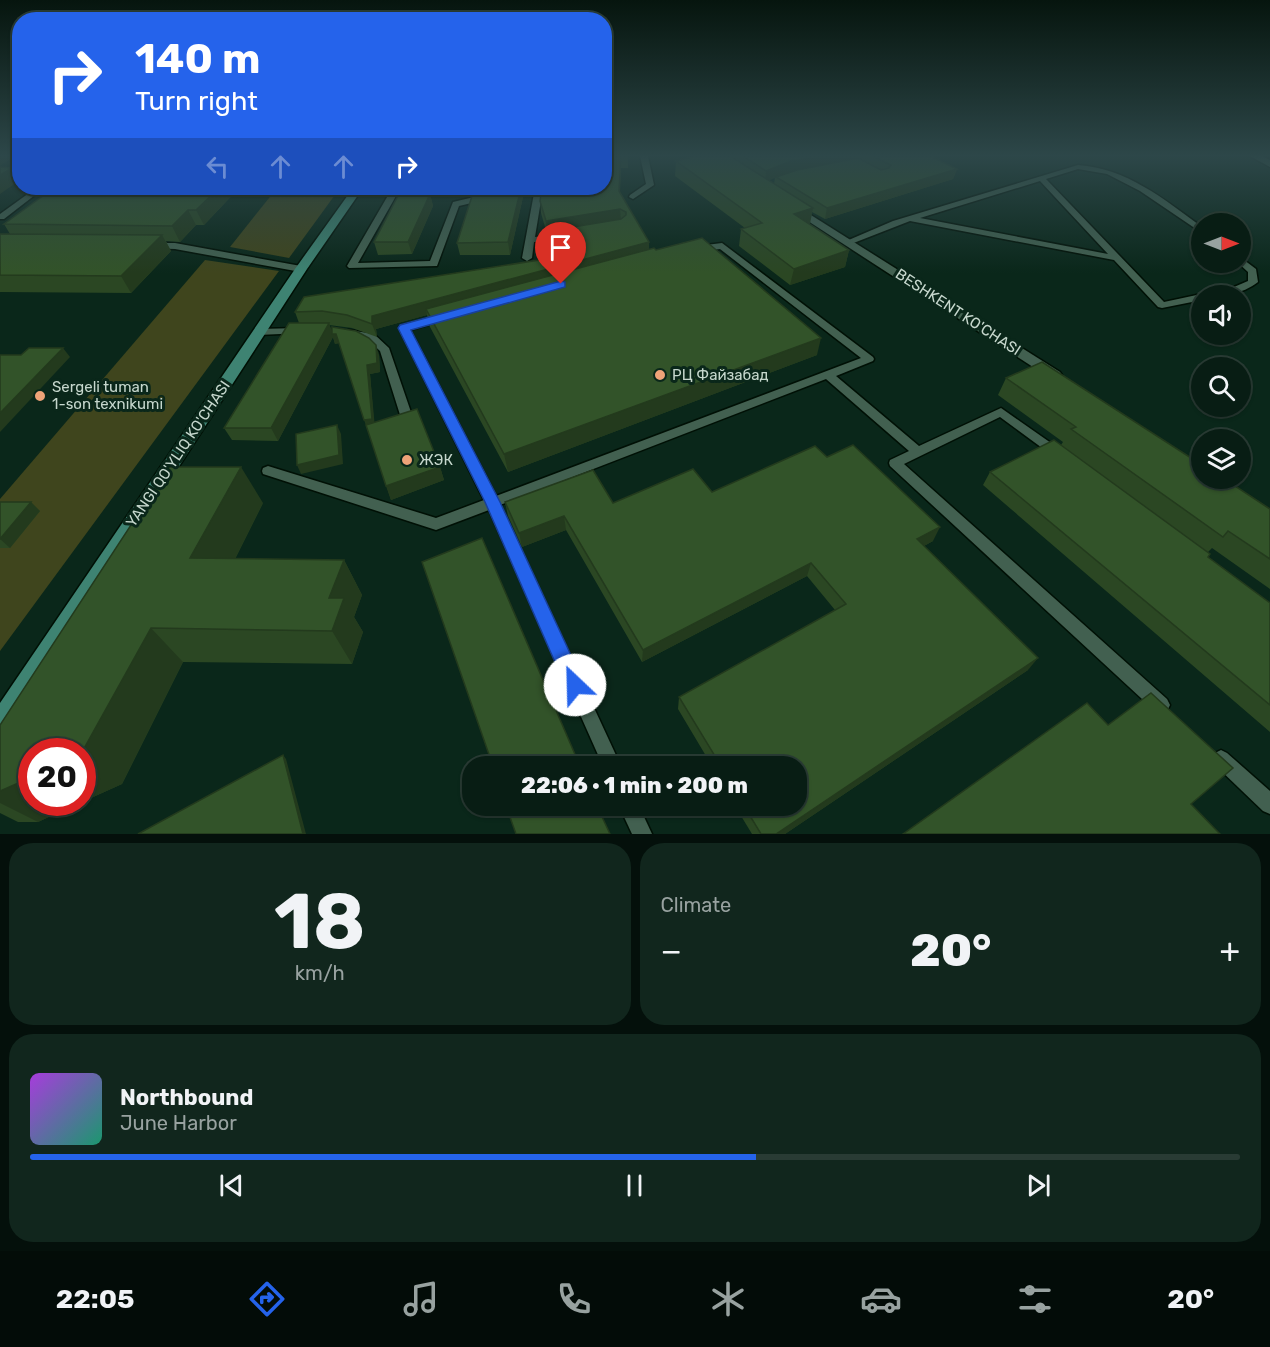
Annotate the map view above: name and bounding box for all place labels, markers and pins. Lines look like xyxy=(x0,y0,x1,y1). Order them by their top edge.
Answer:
pin xyxy=(535,222,586,284)
place label: РЦ Файзабад xyxy=(672,366,769,384)
marker: РЦ Файзабад xyxy=(653,368,667,382)
place label: Sergeli tuman 1-son texnikumi xyxy=(52,378,163,413)
marker: Sergeli tuman 1-son texnikumi xyxy=(33,389,47,403)
place label: ЖЭК xyxy=(419,451,453,469)
marker: ЖЭК xyxy=(400,453,414,467)

